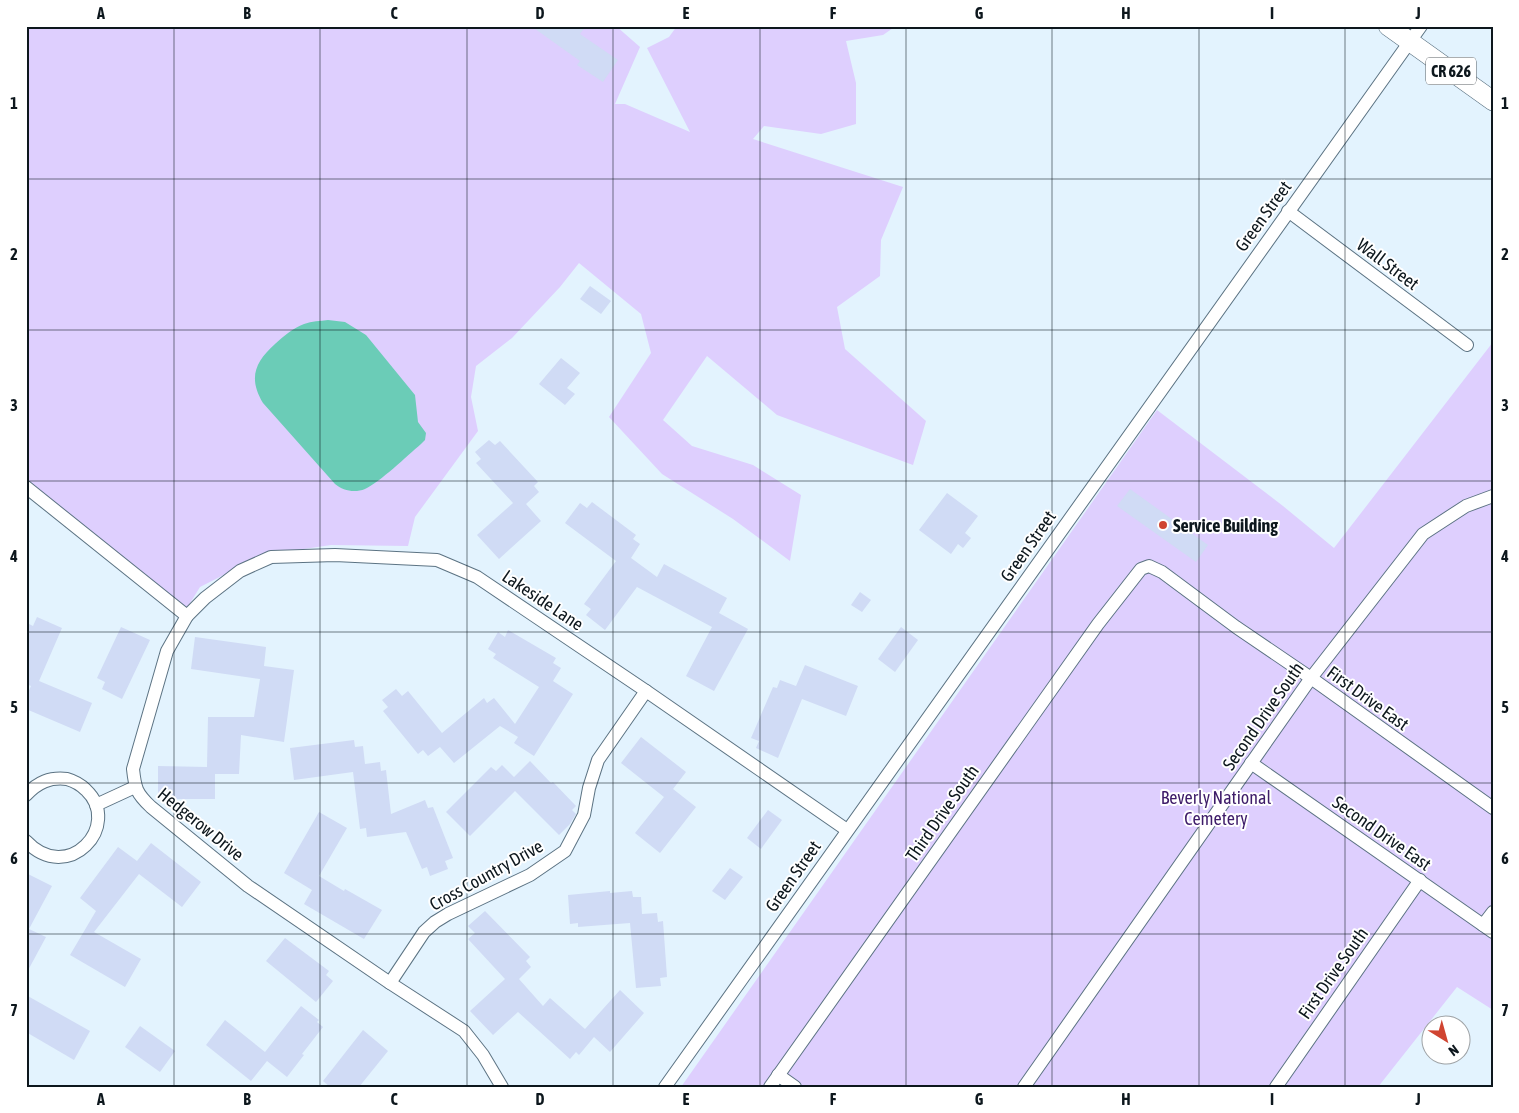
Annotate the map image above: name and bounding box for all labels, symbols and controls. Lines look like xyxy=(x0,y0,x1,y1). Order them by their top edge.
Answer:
text: A xyxy=(96,4,105,22)
text: B xyxy=(243,4,251,22)
text: C xyxy=(390,4,398,22)
text: D xyxy=(536,4,545,22)
text: E xyxy=(683,4,690,22)
text: F xyxy=(830,4,837,22)
text: G xyxy=(975,4,984,22)
text: H xyxy=(1121,4,1131,22)
text: I xyxy=(1270,4,1274,22)
text: J xyxy=(1414,4,1421,22)
road number: CR 626 xyxy=(1426,58,1476,84)
text: 1 xyxy=(10,94,18,112)
text: 1 xyxy=(1501,94,1509,112)
street label: Green Street xyxy=(1230,177,1296,255)
street label: Wall Street xyxy=(1353,234,1423,294)
text: 2 xyxy=(10,245,18,263)
text: 2 xyxy=(1501,245,1509,263)
text: 3 xyxy=(10,396,18,414)
text: 3 xyxy=(1501,396,1509,414)
street label: Green Street xyxy=(996,506,1060,586)
place label: Service Building xyxy=(1173,515,1278,536)
marker: Service Building xyxy=(1157,519,1169,531)
text: 4 xyxy=(9,547,18,565)
text: 4 xyxy=(1500,547,1509,565)
street label: Lakeside Lane xyxy=(499,565,587,635)
street label: Second Drive South xyxy=(1218,658,1308,774)
street label: First Drive East xyxy=(1323,661,1413,735)
text: 5 xyxy=(10,698,18,716)
text: 5 xyxy=(1501,698,1509,716)
street label: Third Drive South xyxy=(901,761,983,865)
street label: Hedgerow Drive xyxy=(154,783,248,865)
park label: Beverly National Cemetery xyxy=(1161,787,1271,829)
street label: Second Drive East xyxy=(1329,791,1435,875)
street label: Cross Country Drive xyxy=(426,835,546,915)
street label: Green Street xyxy=(761,836,825,916)
text: 6 xyxy=(10,849,18,867)
text: 6 xyxy=(1501,849,1509,867)
street label: First Drive South xyxy=(1294,923,1372,1023)
text: 7 xyxy=(10,1001,18,1019)
text: 7 xyxy=(1501,1001,1509,1019)
north arrow xyxy=(1422,1016,1472,1066)
text: N xyxy=(1446,1042,1462,1059)
text: A xyxy=(96,1090,105,1108)
text: B xyxy=(243,1090,251,1108)
text: C xyxy=(390,1090,398,1108)
text: D xyxy=(536,1090,545,1108)
text: E xyxy=(683,1090,690,1108)
text: F xyxy=(830,1090,837,1108)
text: G xyxy=(975,1090,984,1108)
text: H xyxy=(1121,1090,1131,1108)
text: I xyxy=(1270,1090,1274,1108)
text: J xyxy=(1414,1090,1421,1108)

